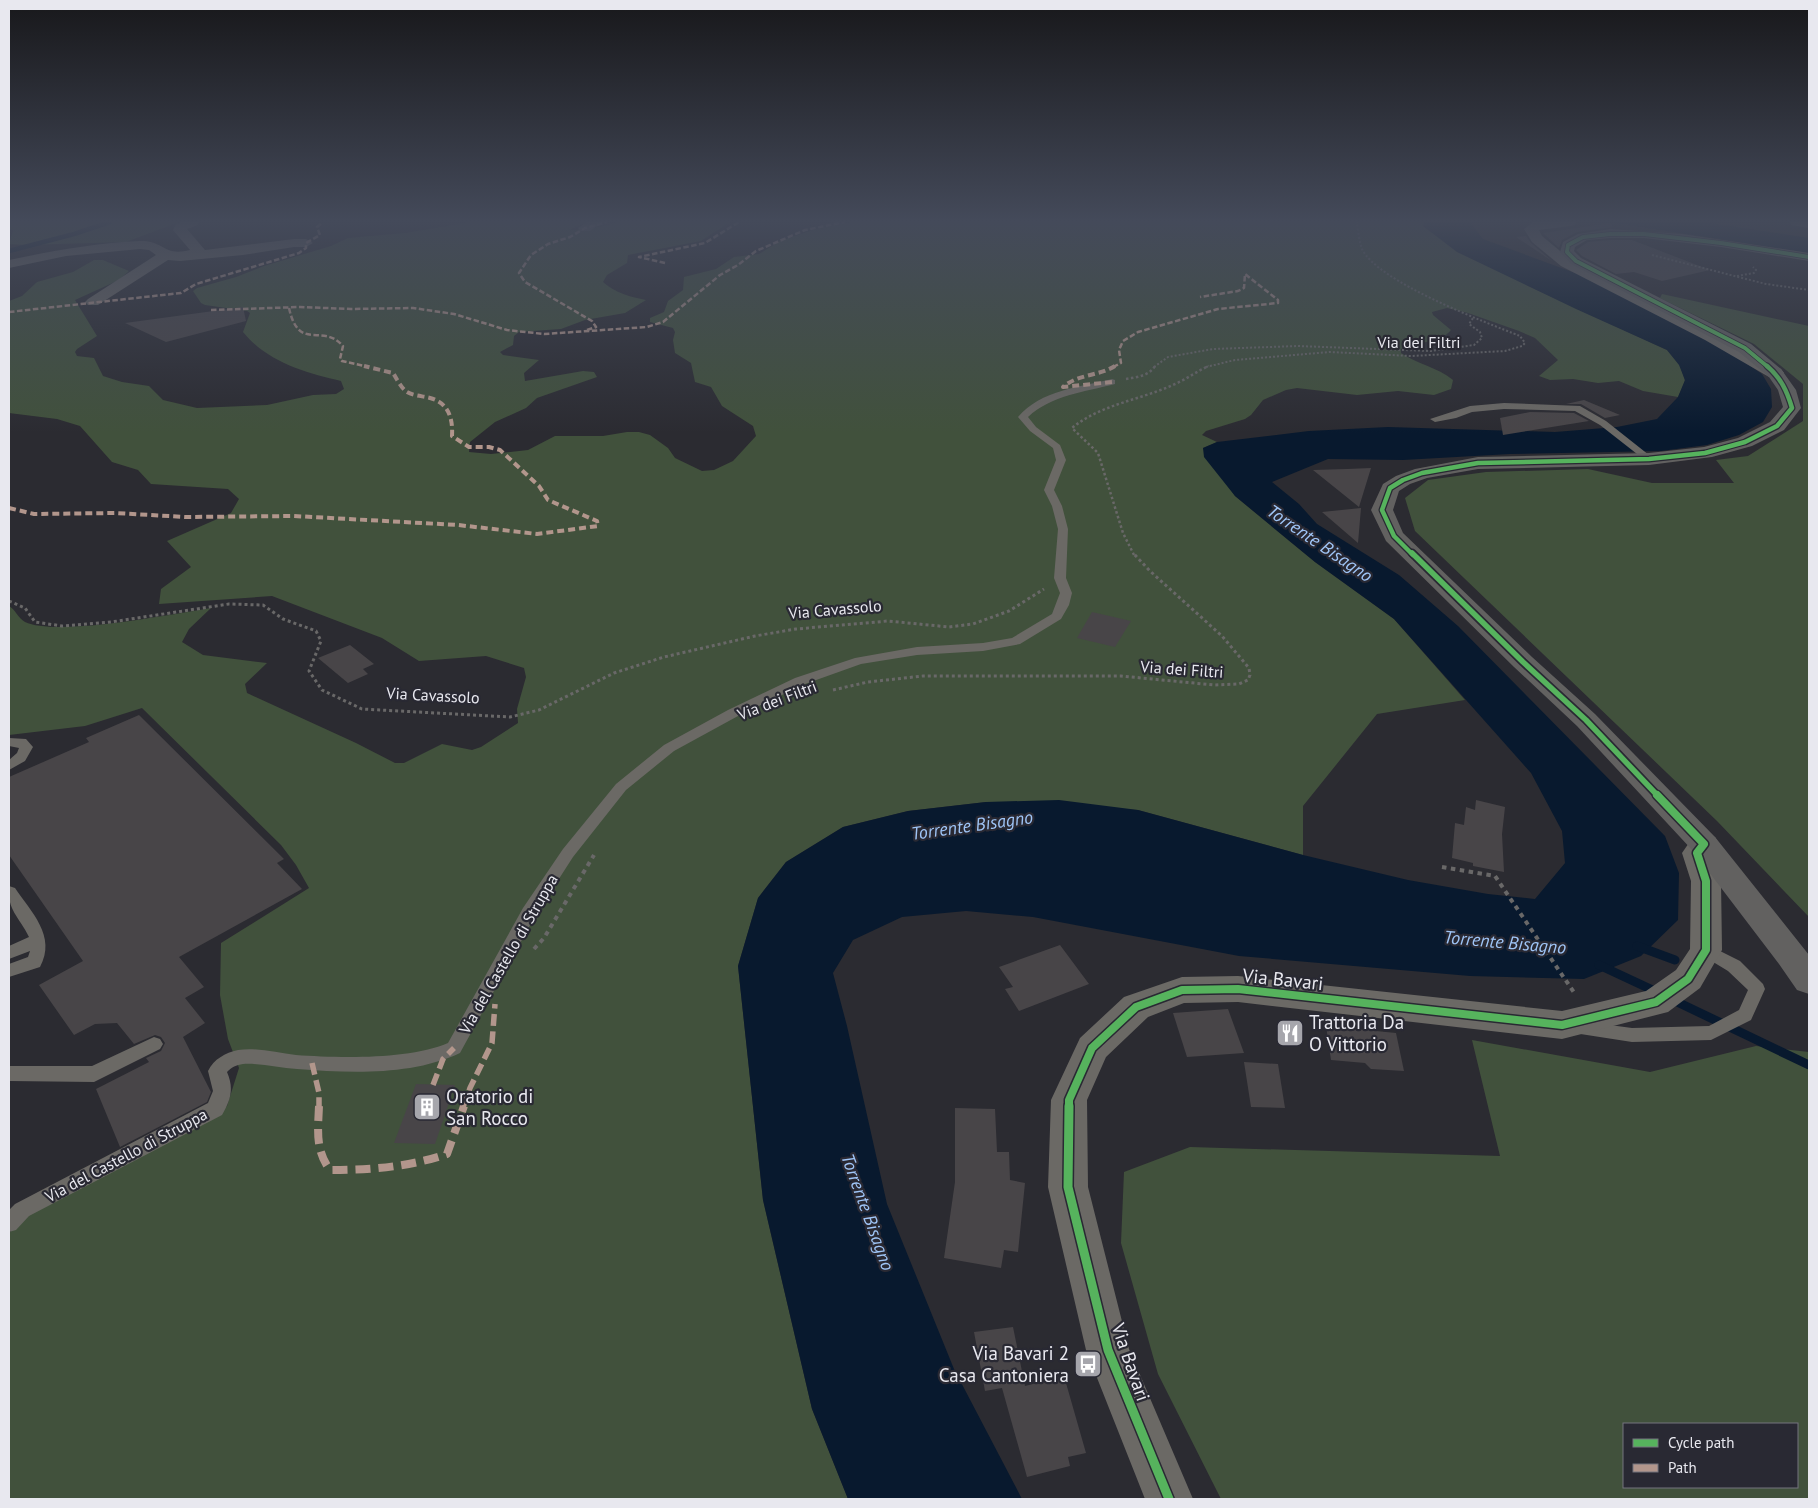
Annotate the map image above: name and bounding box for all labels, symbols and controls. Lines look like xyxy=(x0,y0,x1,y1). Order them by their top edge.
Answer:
street label: Via dei Filtri xyxy=(1376,332,1461,352)
water label: Torrente Bisagno xyxy=(1263,499,1377,587)
street label: Via Cavassolo xyxy=(787,595,882,623)
street label: Via dei Filtri xyxy=(1139,656,1224,682)
street label: Via dei Filtri xyxy=(734,676,819,725)
street label: Via Cavassolo xyxy=(385,683,480,707)
water label: Torrente Bisagno xyxy=(910,805,1034,845)
street label: Via del Castello di Struppa xyxy=(454,871,562,1038)
water label: Torrente Bisagno xyxy=(1443,925,1567,959)
street label: Via Bavari xyxy=(1240,963,1325,995)
place label: Trattoria Da O Vittorio xyxy=(1309,1010,1404,1056)
restaurant icon: Trattoria Da O Vittorio xyxy=(1275,1018,1305,1048)
place label: Oratorio di San Rocco xyxy=(446,1084,533,1130)
building icon: Oratorio di San Rocco xyxy=(412,1092,442,1122)
street label: Via del Castello di Struppa xyxy=(41,1104,211,1207)
water label: Torrente Bisagno xyxy=(836,1150,900,1274)
street label: Via Bavari xyxy=(1106,1319,1156,1404)
place label: Via Bavari 2 Casa Cantoniera xyxy=(939,1341,1069,1387)
bus stop icon: Via Bavari 2 Casa Cantoniera xyxy=(1073,1349,1103,1379)
legend xyxy=(1623,1423,1798,1488)
text: Cycle path xyxy=(1668,1433,1734,1452)
text: Path xyxy=(1668,1458,1697,1477)

